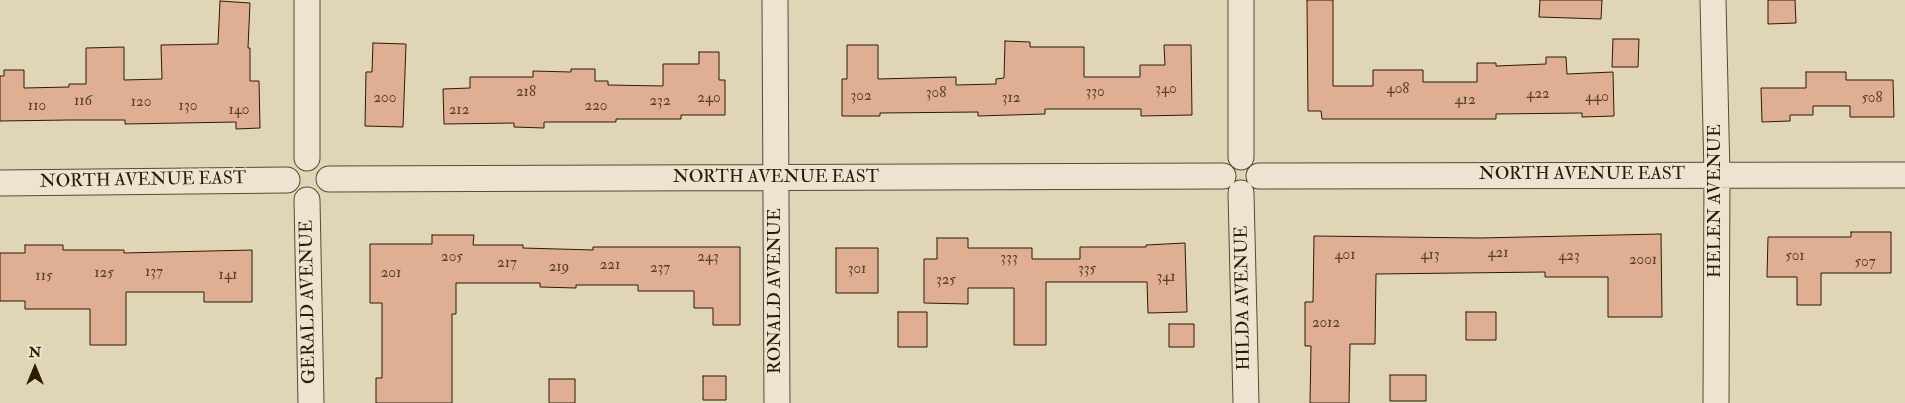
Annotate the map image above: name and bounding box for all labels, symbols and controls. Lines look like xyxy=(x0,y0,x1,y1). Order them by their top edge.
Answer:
house number: 340 xyxy=(1155,81,1177,99)
house number: 408 xyxy=(1387,81,1409,99)
house number: 218 xyxy=(516,84,536,102)
house number: 330 xyxy=(1085,84,1105,102)
house number: 308 xyxy=(926,85,946,103)
house number: 422 xyxy=(1526,86,1550,104)
house number: 302 xyxy=(850,88,872,106)
house number: 440 xyxy=(1585,89,1609,107)
house number: 200 xyxy=(374,90,396,108)
house number: 240 xyxy=(697,90,721,108)
house number: 312 xyxy=(1002,90,1020,108)
house number: 508 xyxy=(1861,90,1883,108)
house number: 412 xyxy=(1454,92,1476,110)
house number: 116 xyxy=(74,93,92,111)
house number: 232 xyxy=(650,93,670,111)
house number: 120 xyxy=(131,94,151,112)
house number: 110 xyxy=(28,98,46,116)
house number: 130 xyxy=(179,98,197,116)
house number: 220 xyxy=(585,98,607,116)
house number: 140 xyxy=(228,102,250,120)
house number: 212 xyxy=(449,102,469,120)
street label: HELEN AVENUE xyxy=(1705,124,1727,278)
street label: NORTH AVENUE EAST xyxy=(1479,164,1685,186)
street label: NORTH AVENUE EAST xyxy=(673,167,879,189)
street label: NORTH AVENUE EAST xyxy=(40,168,246,194)
street label: RONALD AVENUE xyxy=(765,208,787,374)
street label: GERALD AVENUE xyxy=(297,220,321,384)
street label: HILDA AVENUE xyxy=(1232,225,1256,371)
house number: 421 xyxy=(1487,245,1509,263)
house number: 401 xyxy=(1334,247,1356,265)
house number: 413 xyxy=(1420,247,1440,265)
house number: 423 xyxy=(1558,248,1580,266)
house number: 501 xyxy=(1785,248,1805,266)
house number: 205 xyxy=(441,249,463,267)
house number: 243 xyxy=(697,249,719,267)
house number: 333 xyxy=(1000,250,1018,268)
house number: 2001 xyxy=(1629,252,1657,270)
house number: 507 xyxy=(1854,254,1876,272)
house number: 217 xyxy=(497,255,517,273)
house number: 221 xyxy=(600,257,620,275)
house number: 219 xyxy=(549,259,569,277)
house number: 237 xyxy=(650,260,670,278)
house number: 301 xyxy=(848,261,866,279)
house number: 335 xyxy=(1078,261,1096,279)
house number: 137 xyxy=(145,264,163,282)
house number: 125 xyxy=(94,265,114,283)
house number: 201 xyxy=(381,265,401,283)
house number: 141 xyxy=(219,267,237,285)
house number: 115 xyxy=(35,268,53,286)
house number: 341 xyxy=(1156,269,1176,287)
house number: 325 xyxy=(936,272,956,290)
house number: 2012 xyxy=(1312,315,1340,333)
north arrow xyxy=(10,343,60,393)
text: N xyxy=(29,344,41,361)

